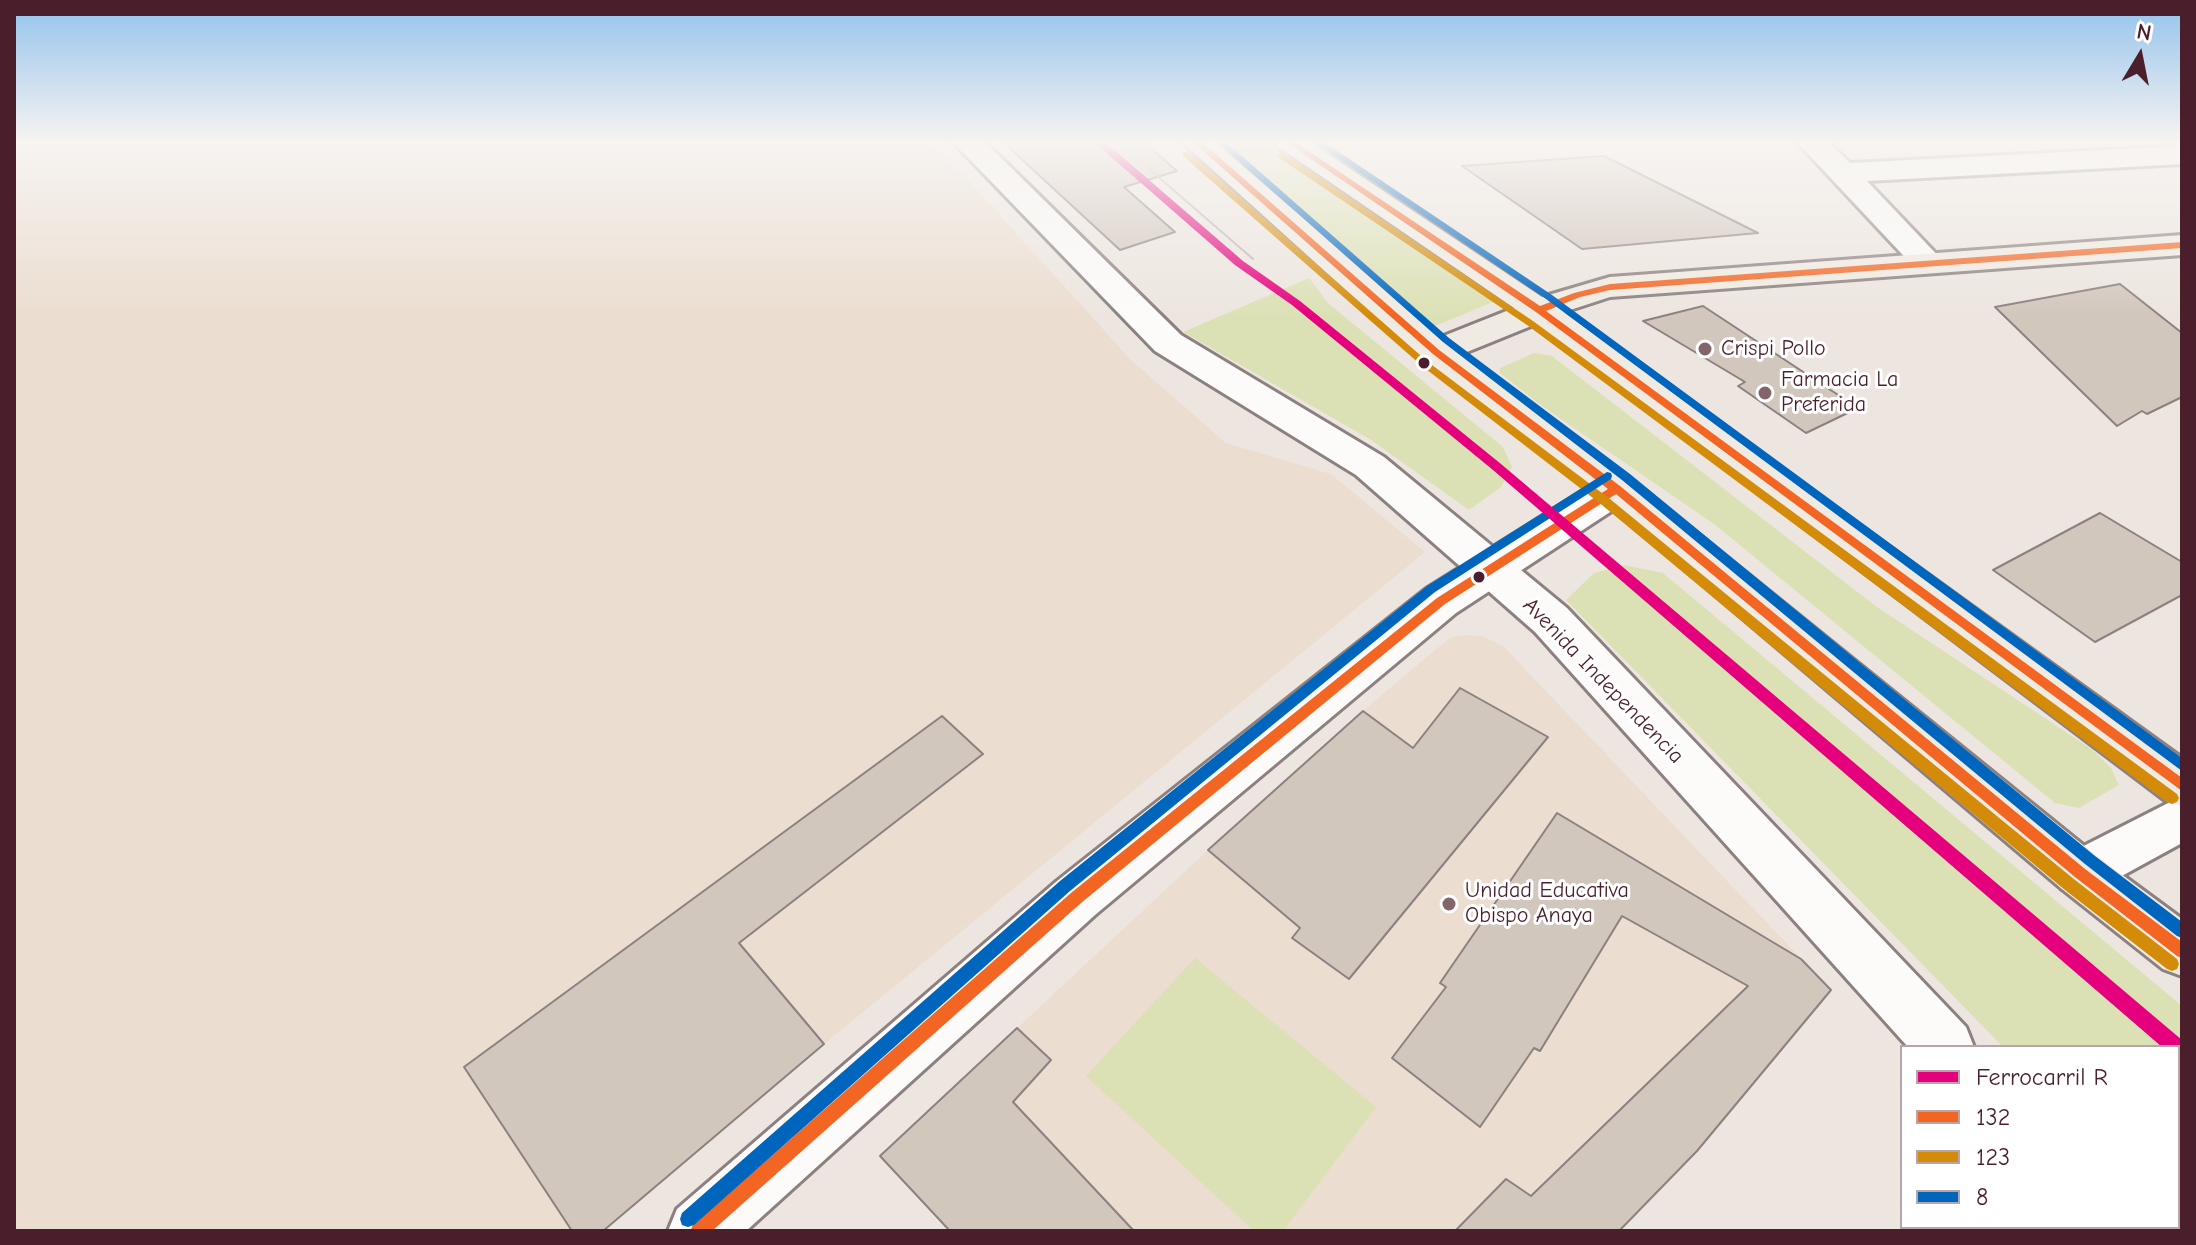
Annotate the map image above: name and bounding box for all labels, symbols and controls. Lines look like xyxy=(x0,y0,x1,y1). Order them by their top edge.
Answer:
north arrow xyxy=(2100,16,2180,96)
text: N xyxy=(2135,18,2153,46)
place label: Crispi Pollo xyxy=(1721,336,1826,362)
marker: Crispi Pollo xyxy=(1696,340,1714,358)
unlabelled marker xyxy=(1416,355,1432,371)
place label: Farmacia La Preferida xyxy=(1781,367,1898,418)
marker: Farmacia La Preferida xyxy=(1756,384,1774,402)
unlabelled marker xyxy=(1471,569,1487,585)
street label: Avenida Independencia xyxy=(1517,593,1689,769)
place label: Unidad Educativa Obispo Anaya xyxy=(1465,878,1629,930)
marker: Unidad Educativa Obispo Anaya xyxy=(1440,895,1458,913)
legend xyxy=(1900,1045,2180,1229)
text: Ferrocarril R xyxy=(1976,1063,2108,1091)
text: 132 xyxy=(1976,1103,2010,1131)
text: 123 xyxy=(1976,1143,2010,1171)
text: 8 xyxy=(1976,1183,1988,1211)

